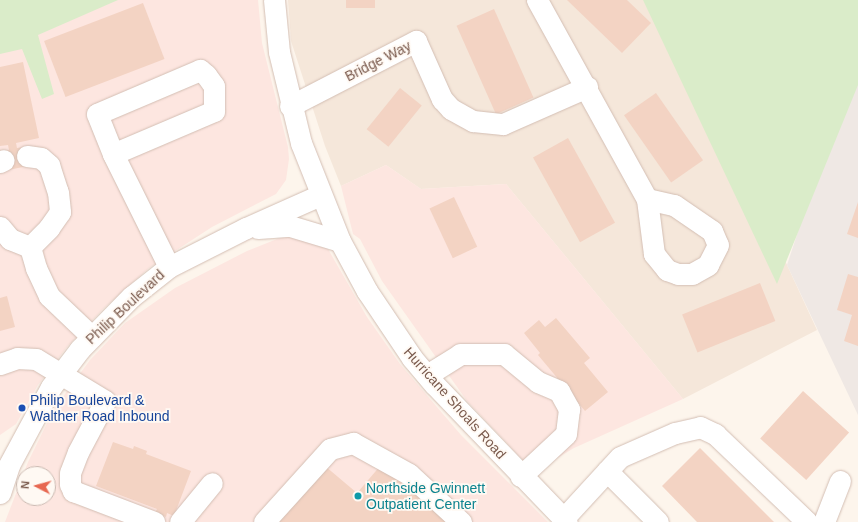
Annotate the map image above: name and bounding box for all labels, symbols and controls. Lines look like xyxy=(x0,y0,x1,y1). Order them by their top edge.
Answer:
street label: Bridge Way xyxy=(342,37,414,85)
street label: Philip Boulevard xyxy=(82,266,168,348)
street label: Hurricane Shoals Road xyxy=(400,344,510,462)
place label: Philip Boulevard & Walther Road Inbound xyxy=(30,392,170,424)
marker: Philip Boulevard & Walther Road Inbound xyxy=(17,403,27,413)
north arrow xyxy=(16,466,56,506)
text: N xyxy=(19,480,31,489)
place label: Northside Gwinnett Outpatient Center xyxy=(366,480,485,512)
marker: Northside Gwinnett Outpatient Center xyxy=(353,491,363,501)

